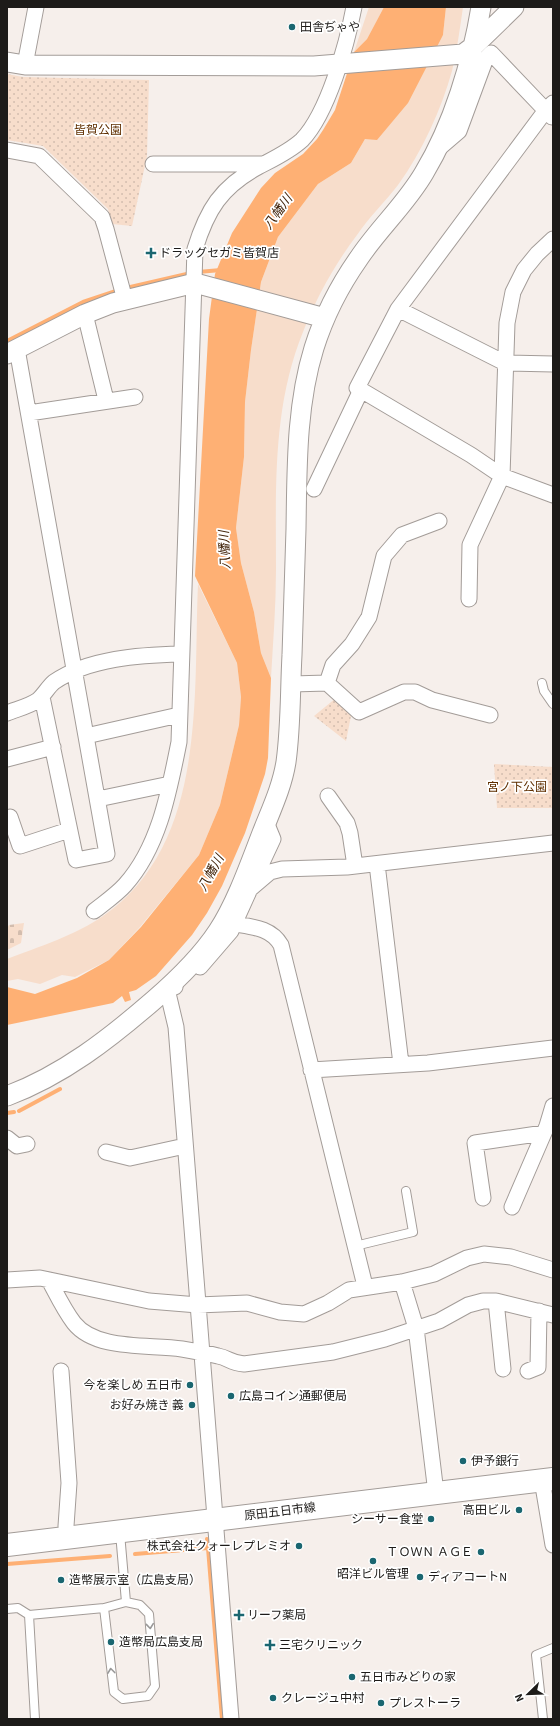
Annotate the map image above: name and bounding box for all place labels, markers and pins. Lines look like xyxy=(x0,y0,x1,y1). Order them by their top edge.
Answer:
place label: 田舎ぢゃや xyxy=(300,19,360,36)
marker: 田舎ぢゃや xyxy=(287,22,297,32)
place label: ドラッグセガミ皆賀店 xyxy=(159,245,279,262)
marker: ドラッグセガミ皆賀店 xyxy=(146,248,156,258)
place label: 今を楽しめ 五日市 xyxy=(84,1377,182,1394)
marker: 今を楽しめ 五日市 xyxy=(185,1380,195,1390)
place label: 広島コイン通郵便局 xyxy=(239,1388,347,1405)
marker: 広島コイン通郵便局 xyxy=(226,1391,236,1401)
place label: お好み焼き 義 xyxy=(110,1397,184,1414)
marker: お好み焼き 義 xyxy=(187,1400,197,1410)
place label: 伊予銀行 xyxy=(471,1453,519,1470)
marker: 伊予銀行 xyxy=(458,1456,468,1466)
place label: 高田ビル xyxy=(463,1502,511,1519)
marker: 高田ビル xyxy=(514,1505,524,1515)
place label: シーサー食堂 xyxy=(351,1511,423,1528)
marker: シーサー食堂 xyxy=(426,1514,436,1524)
place label: 株式会社クォーレプレミオ xyxy=(147,1538,291,1555)
marker: 株式会社クォーレプレミオ xyxy=(294,1541,304,1551)
place label: ＴＯＷＮ ＡＧＥ xyxy=(387,1544,473,1561)
marker: ＴＯＷＮ ＡＧＥ xyxy=(476,1547,486,1557)
marker: 昭洋ビル管理 xyxy=(368,1556,378,1566)
place label: 昭洋ビル管理 xyxy=(337,1566,409,1583)
place label: ディアコートN xyxy=(428,1569,507,1586)
place label: 造幣展示室（広島支局） xyxy=(69,1572,201,1589)
marker: ディアコートN xyxy=(415,1572,425,1582)
marker: 造幣展示室（広島支局） xyxy=(56,1575,66,1585)
place label: リーフ薬局 xyxy=(247,1607,306,1624)
marker: リーフ薬局 xyxy=(234,1610,244,1620)
place label: 造幣局広島支局 xyxy=(119,1634,203,1651)
marker: 造幣局広島支局 xyxy=(106,1637,116,1647)
place label: 三宅クリニック xyxy=(279,1637,363,1654)
marker: 三宅クリニック xyxy=(264,1639,276,1651)
place label: 五日市みどりの家 xyxy=(360,1669,456,1686)
marker: 五日市みどりの家 xyxy=(347,1672,357,1682)
place label: クレージュ中村 xyxy=(281,1690,365,1707)
marker: クレージュ中村 xyxy=(268,1693,278,1703)
place label: プレストーラ xyxy=(389,1695,461,1712)
marker: プレストーラ xyxy=(376,1698,386,1708)

